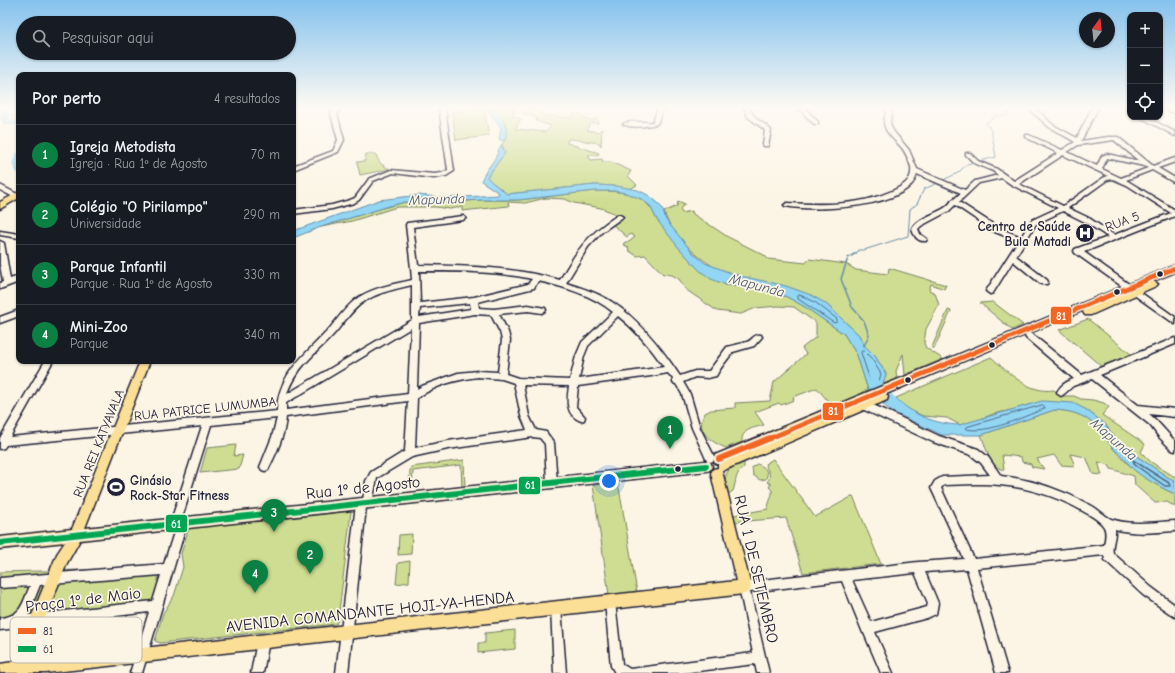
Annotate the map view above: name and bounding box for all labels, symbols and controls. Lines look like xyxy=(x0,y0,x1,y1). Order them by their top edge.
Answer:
north arrow xyxy=(1079,12,1115,48)
map controls xyxy=(1127,12,1163,120)
button: + xyxy=(1127,12,1163,48)
search box xyxy=(16,16,296,60)
icon: search xyxy=(30,27,52,49)
text: Pesquisar aqui xyxy=(62,29,154,47)
button: − xyxy=(1127,48,1163,84)
button: locate xyxy=(1127,84,1163,120)
text: Por perto xyxy=(32,89,101,108)
text: 4 resultados xyxy=(214,91,280,106)
text: Igreja Metodista xyxy=(70,138,176,156)
text: 1 xyxy=(42,147,48,162)
text: 70 m xyxy=(251,147,280,162)
text: Igreja · Rua 1º de Agosto xyxy=(70,156,207,171)
water label: Mapunda xyxy=(408,190,465,209)
text: Colégio "O Pirilampo" xyxy=(70,198,208,216)
text: 2 xyxy=(42,207,48,222)
text: 290 m xyxy=(243,207,280,222)
street label: RUA 5 xyxy=(1103,208,1141,235)
text: Universidade xyxy=(70,216,141,231)
place label: Centro de Saúde Bula Matadi xyxy=(978,219,1072,249)
hospital icon: Centro de Saúde Bula Matadi xyxy=(1074,222,1096,244)
text: Parque Infantil xyxy=(70,258,167,276)
text: 3 xyxy=(42,267,48,282)
text: 330 m xyxy=(244,267,280,282)
unlabelled marker xyxy=(1155,269,1165,279)
water label: Mapunda xyxy=(727,270,786,301)
text: Parque · Rua 1º de Agosto xyxy=(70,276,212,291)
unlabelled marker xyxy=(1112,287,1122,297)
line badge: 81 xyxy=(1050,306,1072,325)
text: 81 xyxy=(1056,310,1066,323)
text: Mini-Zoo xyxy=(70,318,128,336)
text: 4 xyxy=(42,327,48,342)
text: 340 m xyxy=(244,327,280,342)
text: Parque xyxy=(70,336,108,351)
unlabelled marker xyxy=(987,340,997,350)
unlabelled marker xyxy=(903,375,913,385)
street label: RUA REI KATYAVALA xyxy=(70,386,127,499)
street label: RUA PATRICE LUMUMBA xyxy=(133,394,277,423)
line badge: 81 xyxy=(822,402,844,421)
text: 81 xyxy=(828,405,838,418)
water label: Mapunda xyxy=(1086,414,1140,464)
pin: 1 xyxy=(657,416,683,449)
unlabelled marker xyxy=(673,464,683,474)
your location xyxy=(599,471,619,491)
place label: Ginásio Rock-Star Fitness xyxy=(130,473,230,503)
street label: Rua 1º de Agosto xyxy=(305,473,421,503)
sports icon: Ginásio Rock-Star Fitness xyxy=(105,476,127,498)
line badge: 61 xyxy=(518,476,541,495)
text: 61 xyxy=(525,479,535,492)
street label: RUA 1 DE SETEMBRO xyxy=(730,493,782,645)
pin: 3 xyxy=(261,499,287,532)
line badge: 61 xyxy=(165,514,188,533)
text: 61 xyxy=(171,518,181,531)
pin: 2 xyxy=(297,541,323,574)
pin: 4 xyxy=(242,560,268,593)
street label: Praça 1º de Maio xyxy=(24,584,142,616)
street label: AVENIDA COMANDANTE HOJI-YA-HENDA xyxy=(225,588,515,636)
legend xyxy=(10,617,142,663)
text: 81 xyxy=(43,625,53,638)
text: 61 xyxy=(43,643,53,656)

